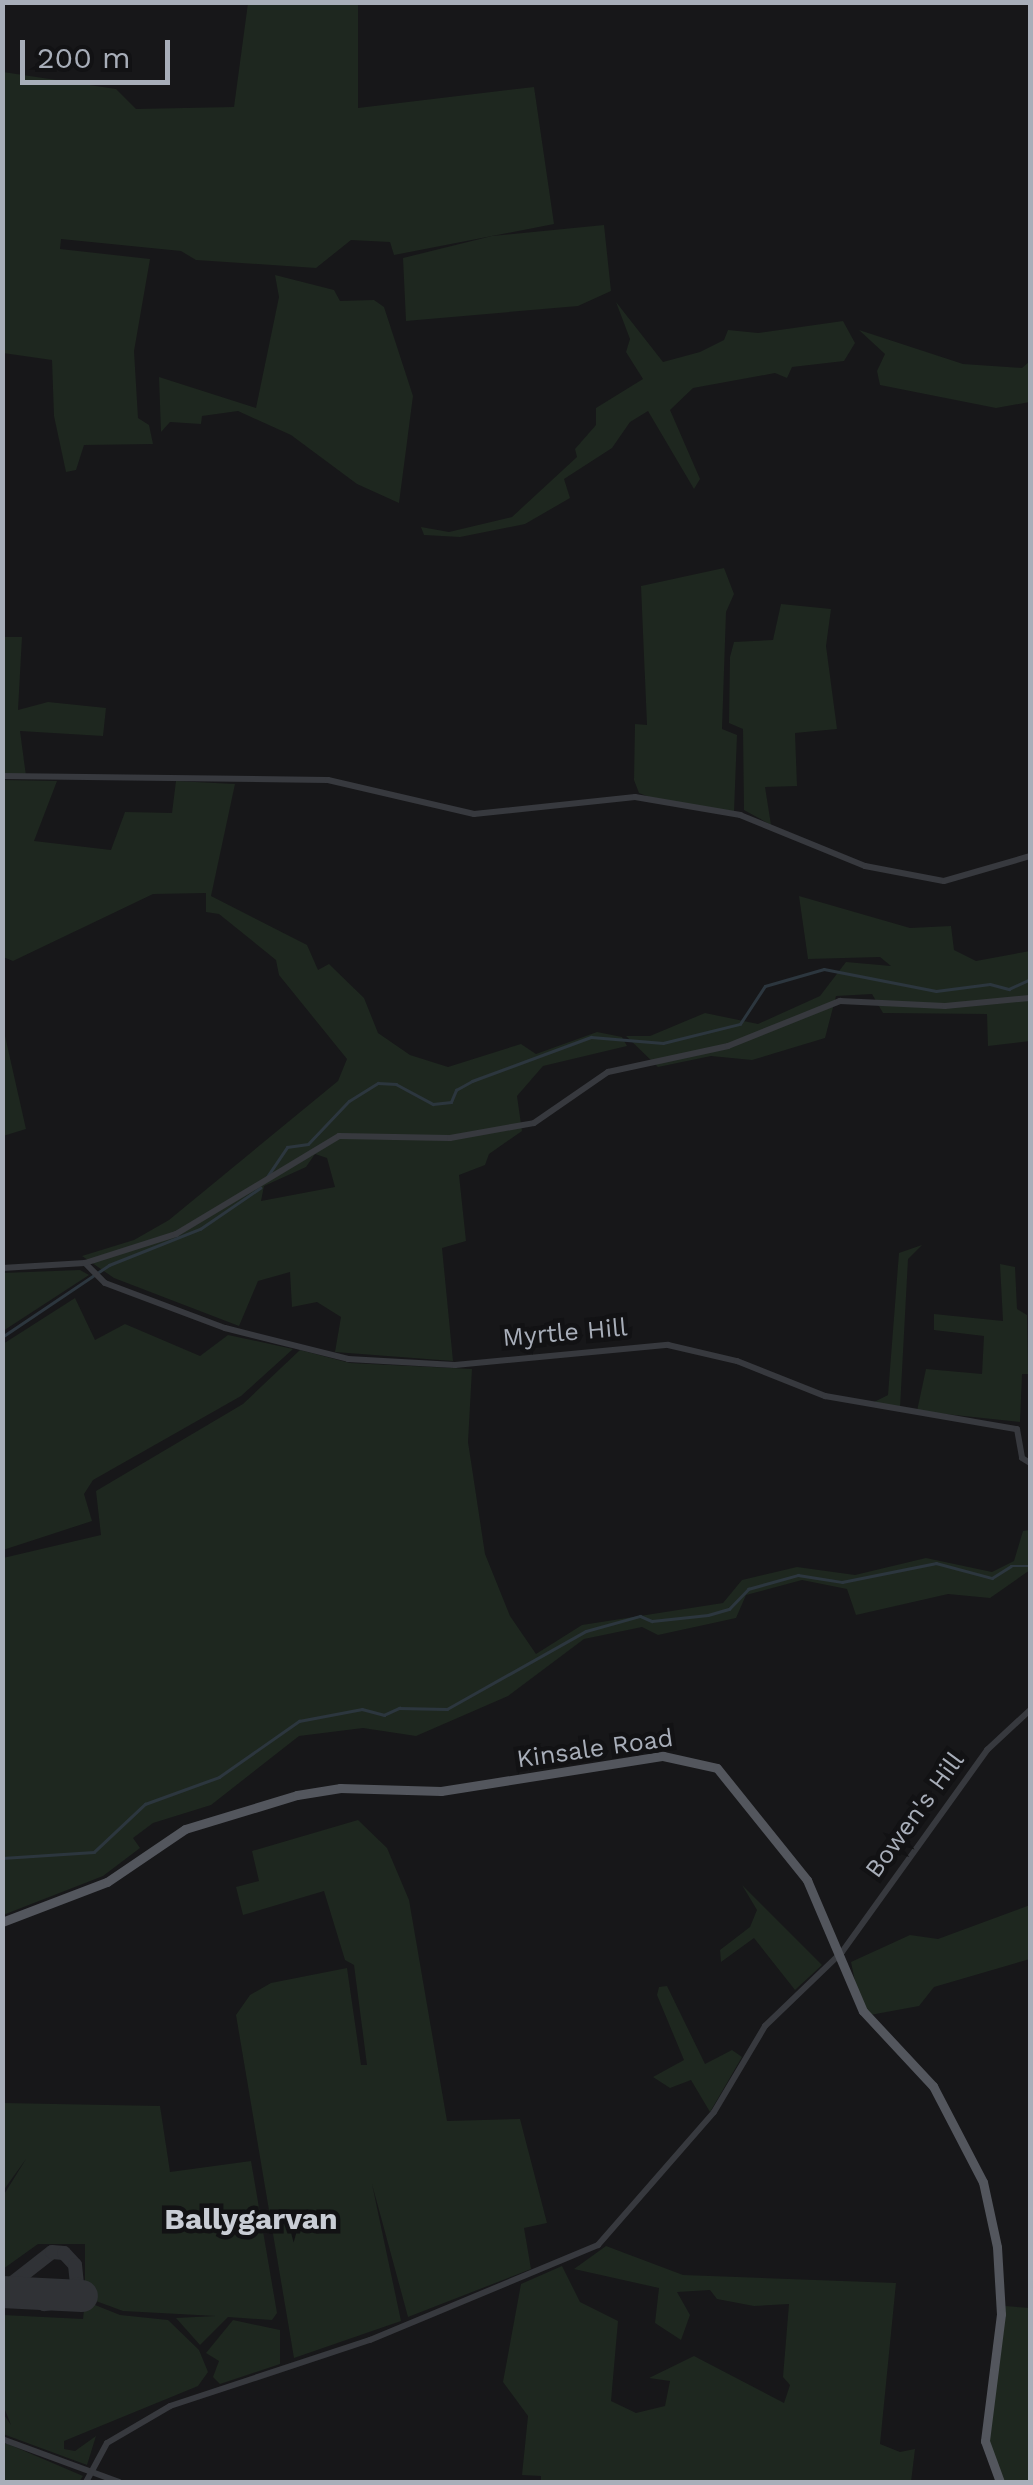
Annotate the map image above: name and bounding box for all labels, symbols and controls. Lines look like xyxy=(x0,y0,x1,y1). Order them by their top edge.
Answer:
scale bar xyxy=(25,20,175,82)
text: 200 m xyxy=(37,40,131,75)
street label: Myrtle Hill xyxy=(501,1313,629,1353)
street label: Kinsale Road xyxy=(515,1723,675,1775)
street label: Bowen's Hill xyxy=(859,1746,971,1884)
district label: Ballygarvan xyxy=(164,2201,338,2237)

